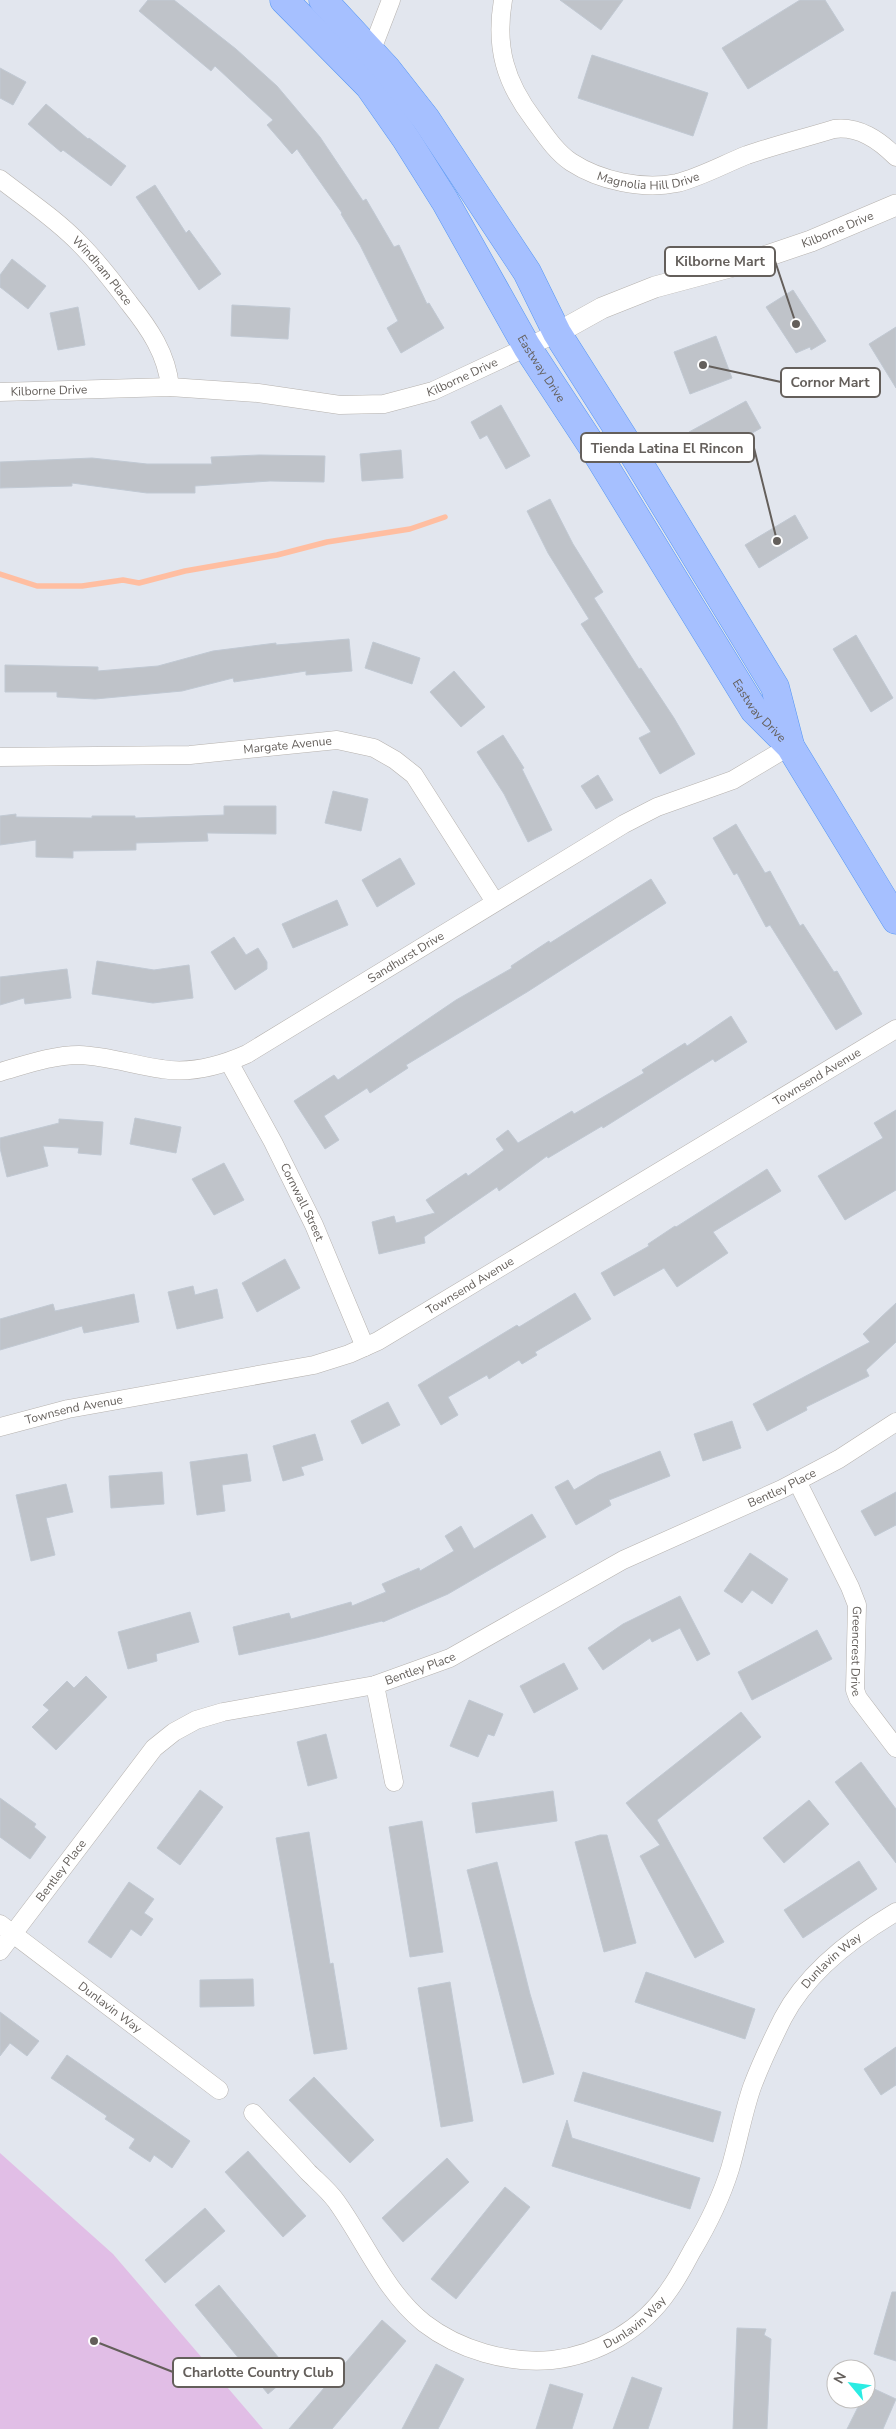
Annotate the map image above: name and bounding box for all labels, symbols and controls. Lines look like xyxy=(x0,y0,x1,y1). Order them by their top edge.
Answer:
street label: Magnolia Hill Drive xyxy=(595,168,702,193)
street label: Kilborne Drive xyxy=(799,207,876,252)
street label: Windham Place xyxy=(69,233,136,309)
callout: Kilborne Mart xyxy=(665,247,775,276)
text: Kilborne Mart xyxy=(675,252,766,271)
street label: Eastway Drive xyxy=(514,332,569,405)
street label: Kilborne Drive xyxy=(425,354,500,400)
callout: Cornor Mart xyxy=(781,368,880,397)
text: Cornor Mart xyxy=(790,373,870,392)
street label: Kilborne Drive xyxy=(10,381,88,400)
callout: Tienda Latina El Rincon xyxy=(581,433,754,462)
text: Tienda Latina El Rincon xyxy=(591,439,743,458)
street label: Eastway Drive xyxy=(729,676,790,746)
street label: Margate Avenue xyxy=(243,733,332,758)
street label: Sandhurst Drive xyxy=(365,928,447,987)
street label: Townsend Avenue xyxy=(770,1044,864,1109)
street label: Cornwall Street xyxy=(277,1160,328,1244)
street label: Townsend Avenue xyxy=(423,1253,517,1318)
street label: Townsend Avenue xyxy=(23,1391,124,1428)
street label: Bentley Place xyxy=(745,1465,819,1511)
street label: Greencrest Drive xyxy=(847,1606,865,1699)
street label: Bentley Place xyxy=(383,1648,459,1689)
street label: Bentley Place xyxy=(32,1836,90,1905)
street label: Dunlavin Way xyxy=(798,1928,865,1992)
street label: Dunlavin Way xyxy=(75,1978,146,2037)
street label: Dunlavin Way xyxy=(601,2292,670,2352)
callout: Charlotte Country Club xyxy=(173,2358,344,2387)
north arrow xyxy=(826,2359,876,2409)
text: Charlotte Country Club xyxy=(182,2363,334,2382)
text: N xyxy=(829,2369,851,2387)

